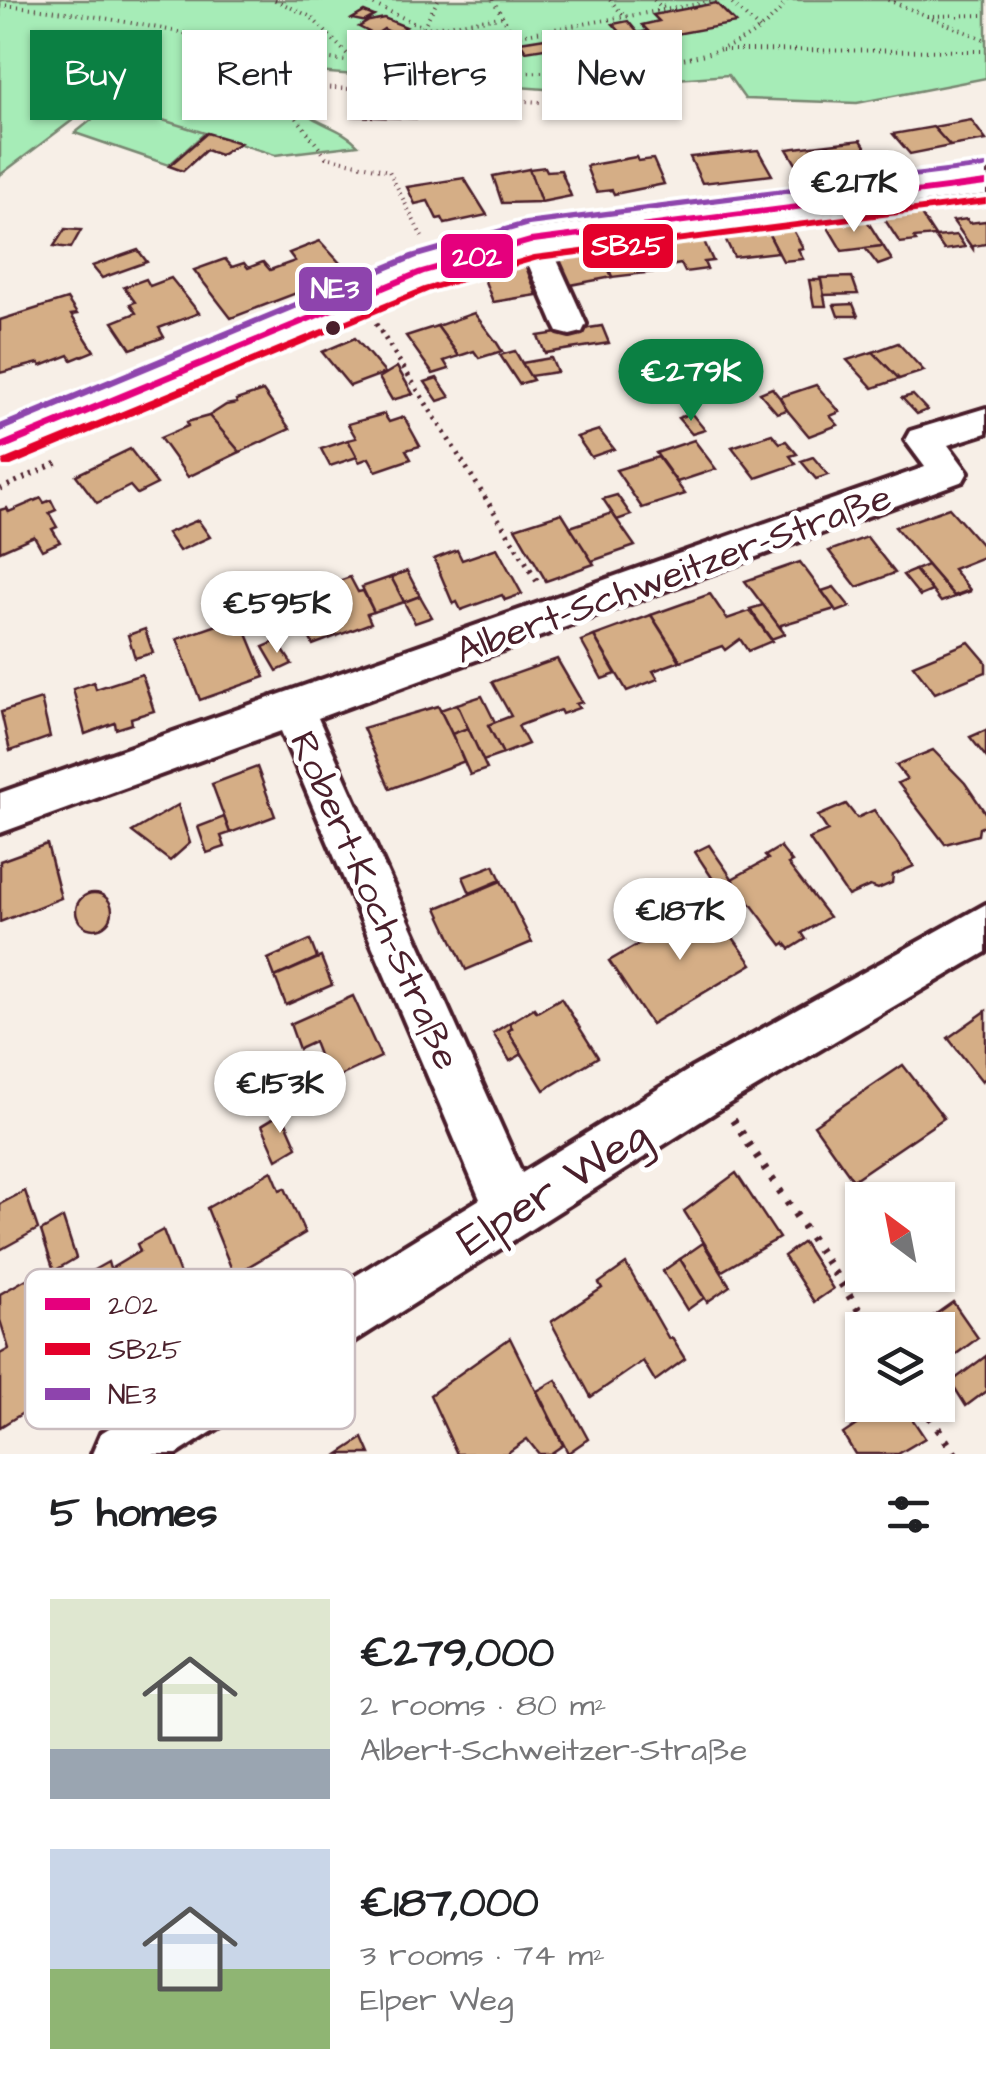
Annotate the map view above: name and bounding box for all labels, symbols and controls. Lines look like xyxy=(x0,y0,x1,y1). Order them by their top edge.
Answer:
chip: Buy xyxy=(30,30,162,120)
chip: Rent xyxy=(182,30,327,120)
chip: Filters xyxy=(347,30,522,120)
chip: New xyxy=(542,30,682,120)
pin: €217K xyxy=(784,150,924,235)
text: €217K xyxy=(811,160,897,205)
line badge: SB25 xyxy=(581,222,675,270)
text: SB25 xyxy=(590,227,666,266)
line badge: 202 xyxy=(439,232,515,280)
text: 202 xyxy=(451,238,503,277)
line badge: NE3 xyxy=(297,265,374,313)
text: NE3 xyxy=(311,270,360,309)
unlabelled marker xyxy=(323,318,343,338)
pin: €279K xyxy=(621,339,761,424)
text: €279K xyxy=(640,349,742,394)
street label: Albert-Schweitzer-Straße xyxy=(449,472,899,678)
pin: €595K xyxy=(207,571,347,656)
text: €595K xyxy=(223,581,331,626)
street label: Robert-Koch-Straße xyxy=(276,723,472,1078)
pin: €187K xyxy=(610,878,750,963)
text: €187K xyxy=(635,888,725,933)
pin: €153K xyxy=(210,1051,350,1136)
text: €153K xyxy=(236,1061,324,1106)
street label: Elper Weg xyxy=(446,1105,662,1272)
north arrow xyxy=(845,1182,955,1292)
map controls xyxy=(845,1182,955,1422)
legend xyxy=(25,1269,355,1429)
text: 202 xyxy=(108,1286,158,1325)
button: layers xyxy=(845,1312,955,1422)
text: SB25 xyxy=(108,1331,182,1370)
text: NE3 xyxy=(108,1376,156,1415)
text: 5 homes xyxy=(50,1485,217,1543)
icon: filters xyxy=(881,1487,936,1542)
text: €279,000 xyxy=(360,1625,554,1683)
icon: home xyxy=(130,1639,250,1759)
text: 2 rooms · 80 m² xyxy=(360,1683,607,1728)
text: Albert-Schweitzer-Straße xyxy=(360,1728,747,1773)
text: €187,000 xyxy=(360,1875,539,1933)
icon: home xyxy=(130,1889,250,2009)
text: 3 rooms · 74 m² xyxy=(360,1933,605,1978)
text: Elper Weg xyxy=(360,1978,513,2023)

